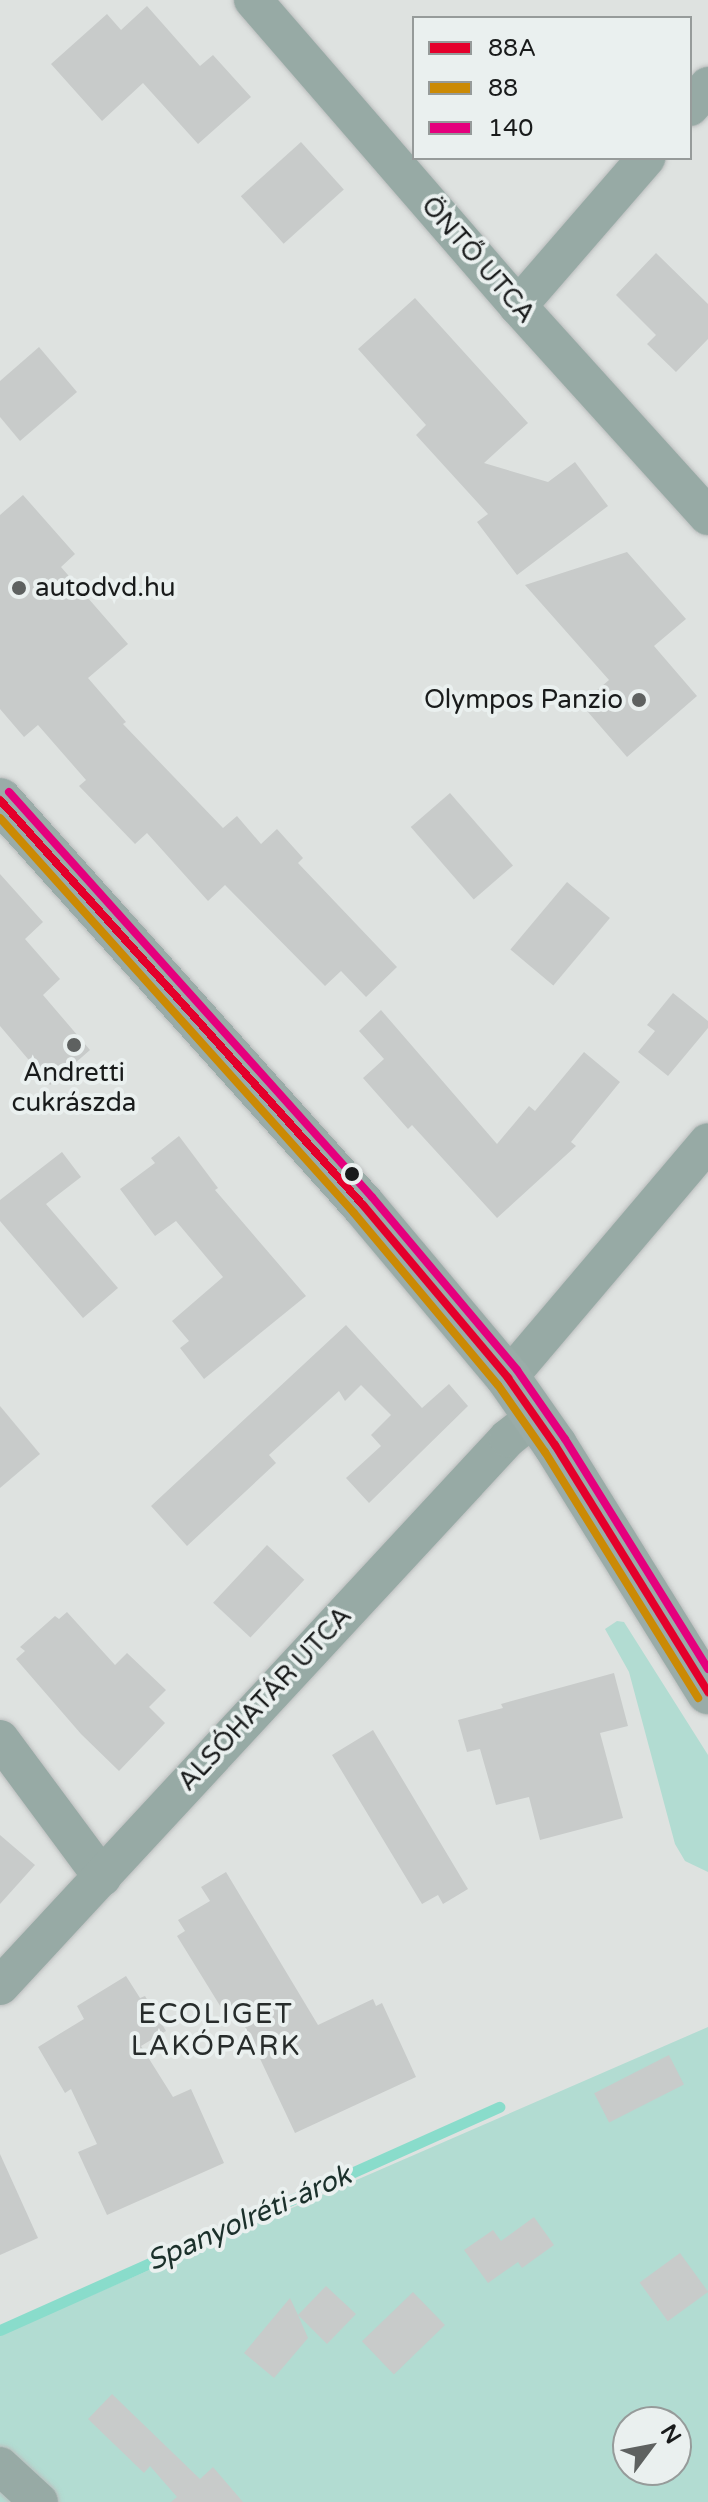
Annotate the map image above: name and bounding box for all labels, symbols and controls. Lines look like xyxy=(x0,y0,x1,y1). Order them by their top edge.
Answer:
legend xyxy=(412,16,692,160)
text: 88A xyxy=(488,34,536,63)
text: 88 xyxy=(488,74,518,103)
text: 140 xyxy=(488,114,533,143)
street label: ÖNTŐ UTCA xyxy=(415,190,541,330)
place label: autodvd.hu xyxy=(35,572,176,604)
marker: autodvd.hu xyxy=(10,579,28,597)
place label: Olympos Panzio xyxy=(424,684,623,716)
marker: Olympos Panzio xyxy=(630,691,648,709)
marker: Andretti cukrászda xyxy=(65,1036,83,1054)
place label: Andretti cukrászda xyxy=(12,1057,136,1118)
unlabelled marker xyxy=(344,1166,360,1182)
street label: ALSÓHATÁR UTCA xyxy=(172,1601,358,1797)
district label: ECOLIGET LAKÓPARK xyxy=(131,1997,301,2063)
water label: Spanyolréti-árok xyxy=(142,2158,356,2278)
north arrow xyxy=(612,2406,692,2486)
text: N xyxy=(655,2420,686,2449)

